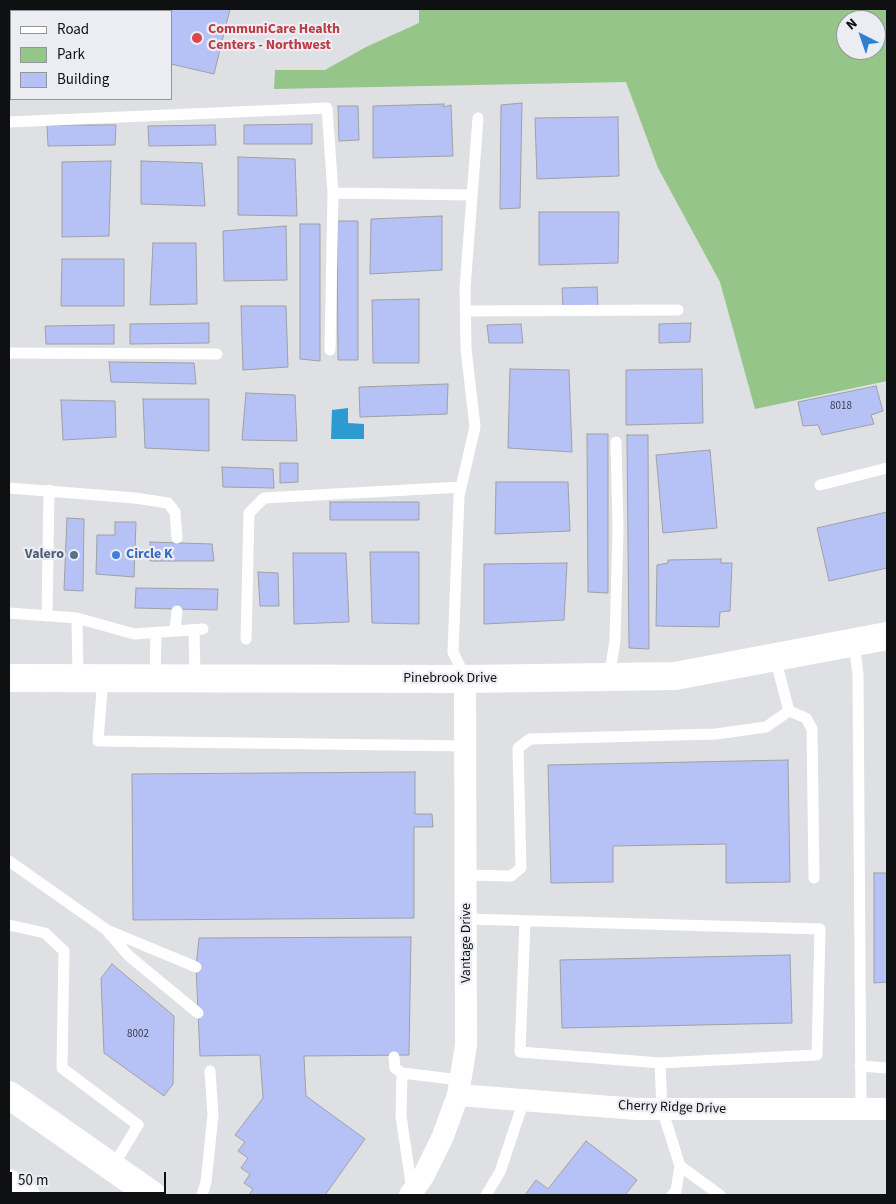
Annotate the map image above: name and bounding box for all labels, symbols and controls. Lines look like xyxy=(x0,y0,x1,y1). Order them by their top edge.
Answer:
legend xyxy=(10,10,172,100)
north arrow xyxy=(836,10,886,60)
text: N xyxy=(842,14,862,35)
text: Road xyxy=(57,19,89,40)
place label: CommuniCare Health Centers - Northwest xyxy=(208,22,340,54)
marker: CommuniCare Health Centers - Northwest xyxy=(190,31,204,45)
text: Park xyxy=(57,44,85,65)
text: Building xyxy=(57,69,109,90)
house number: 8018 xyxy=(830,400,852,414)
place label: Valero xyxy=(25,547,64,563)
place label: Circle K xyxy=(126,547,173,563)
marker: Valero xyxy=(68,549,80,561)
marker: Circle K xyxy=(110,549,122,561)
street label: Pinebrook Drive xyxy=(403,671,497,687)
street label: Vantage Drive xyxy=(459,903,475,983)
house number: 8002 xyxy=(127,1028,149,1042)
street label: Cherry Ridge Drive xyxy=(618,1098,726,1118)
scale bar xyxy=(12,1162,169,1194)
text: 50 m xyxy=(18,1170,48,1191)

